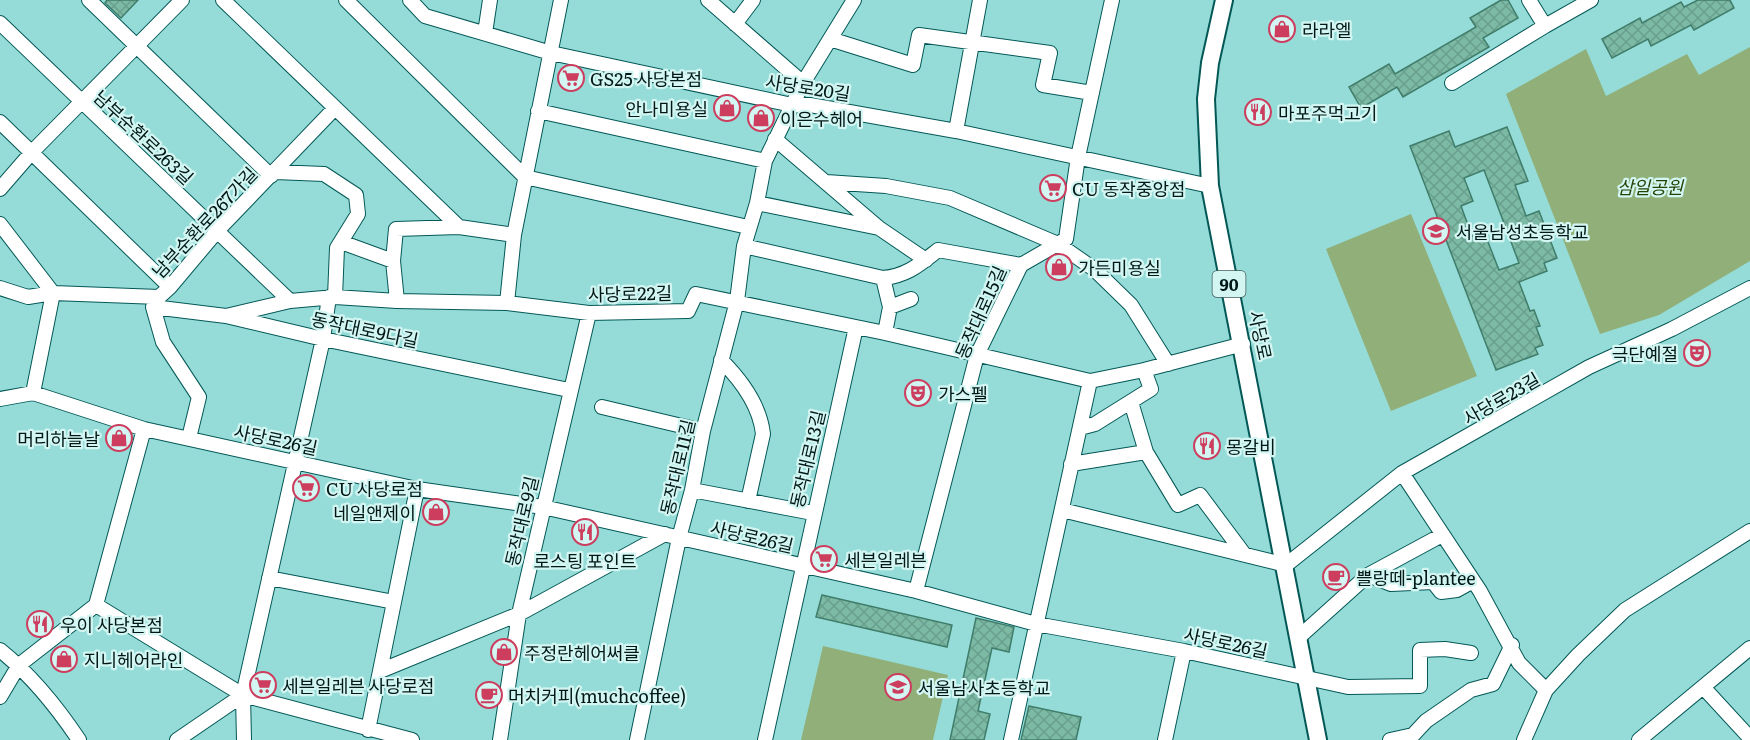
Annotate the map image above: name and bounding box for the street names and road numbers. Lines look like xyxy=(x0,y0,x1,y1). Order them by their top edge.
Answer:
street label: 사당로20길 xyxy=(764,67,852,107)
street label: 남부순환로263길 xyxy=(88,84,200,190)
street label: 남부순환로267가길 xyxy=(145,160,263,284)
street label: 동작대로15길 xyxy=(947,261,1013,363)
road number: 90 xyxy=(1212,271,1246,297)
street label: 사당로22길 xyxy=(588,279,672,307)
street label: 동작대로9다길 xyxy=(309,304,421,354)
street label: 사당로 xyxy=(1243,308,1279,362)
street label: 사당로23길 xyxy=(1457,365,1545,431)
street label: 동작대로13길 xyxy=(783,407,831,511)
street label: 동작대로11길 xyxy=(653,416,701,518)
street label: 사당로26길 xyxy=(232,417,320,461)
street label: 동작대로9길 xyxy=(497,473,545,569)
street label: 사당로26길 xyxy=(708,513,796,559)
street label: 사당로26길 xyxy=(1182,620,1270,664)

